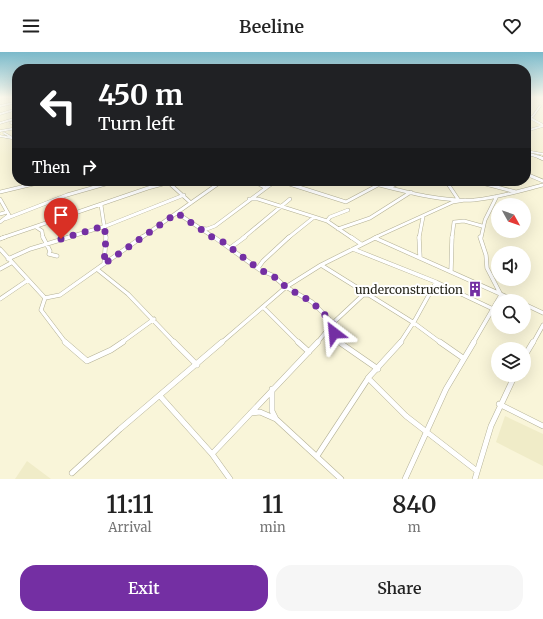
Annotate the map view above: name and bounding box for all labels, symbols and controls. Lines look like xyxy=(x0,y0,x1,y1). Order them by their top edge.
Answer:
icon: menu xyxy=(20,15,42,37)
text: Beeline xyxy=(239,15,304,38)
icon: heart xyxy=(501,15,523,37)
text: 450 m xyxy=(98,77,183,113)
icon: left xyxy=(32,80,84,132)
text: Turn left xyxy=(98,112,175,135)
icon: right xyxy=(78,156,100,178)
text: Then xyxy=(32,158,70,177)
pin xyxy=(44,198,78,239)
north arrow xyxy=(491,198,531,238)
map controls xyxy=(491,198,531,382)
icon: arrive xyxy=(50,204,72,226)
button: sound xyxy=(491,246,531,286)
building icon: underconstruction xyxy=(466,280,484,298)
place label: underconstruction xyxy=(355,282,463,297)
button: search xyxy=(491,294,531,334)
position arrow xyxy=(313,312,355,354)
button: layers xyxy=(491,342,531,382)
text: 11:11 xyxy=(106,489,153,520)
text: 11 xyxy=(262,489,283,520)
text: 840 xyxy=(392,489,437,520)
text: Arrival xyxy=(108,519,152,536)
text: min xyxy=(260,519,286,536)
text: m xyxy=(408,519,421,536)
button: Exit xyxy=(20,565,268,611)
button: Share xyxy=(276,565,523,611)

